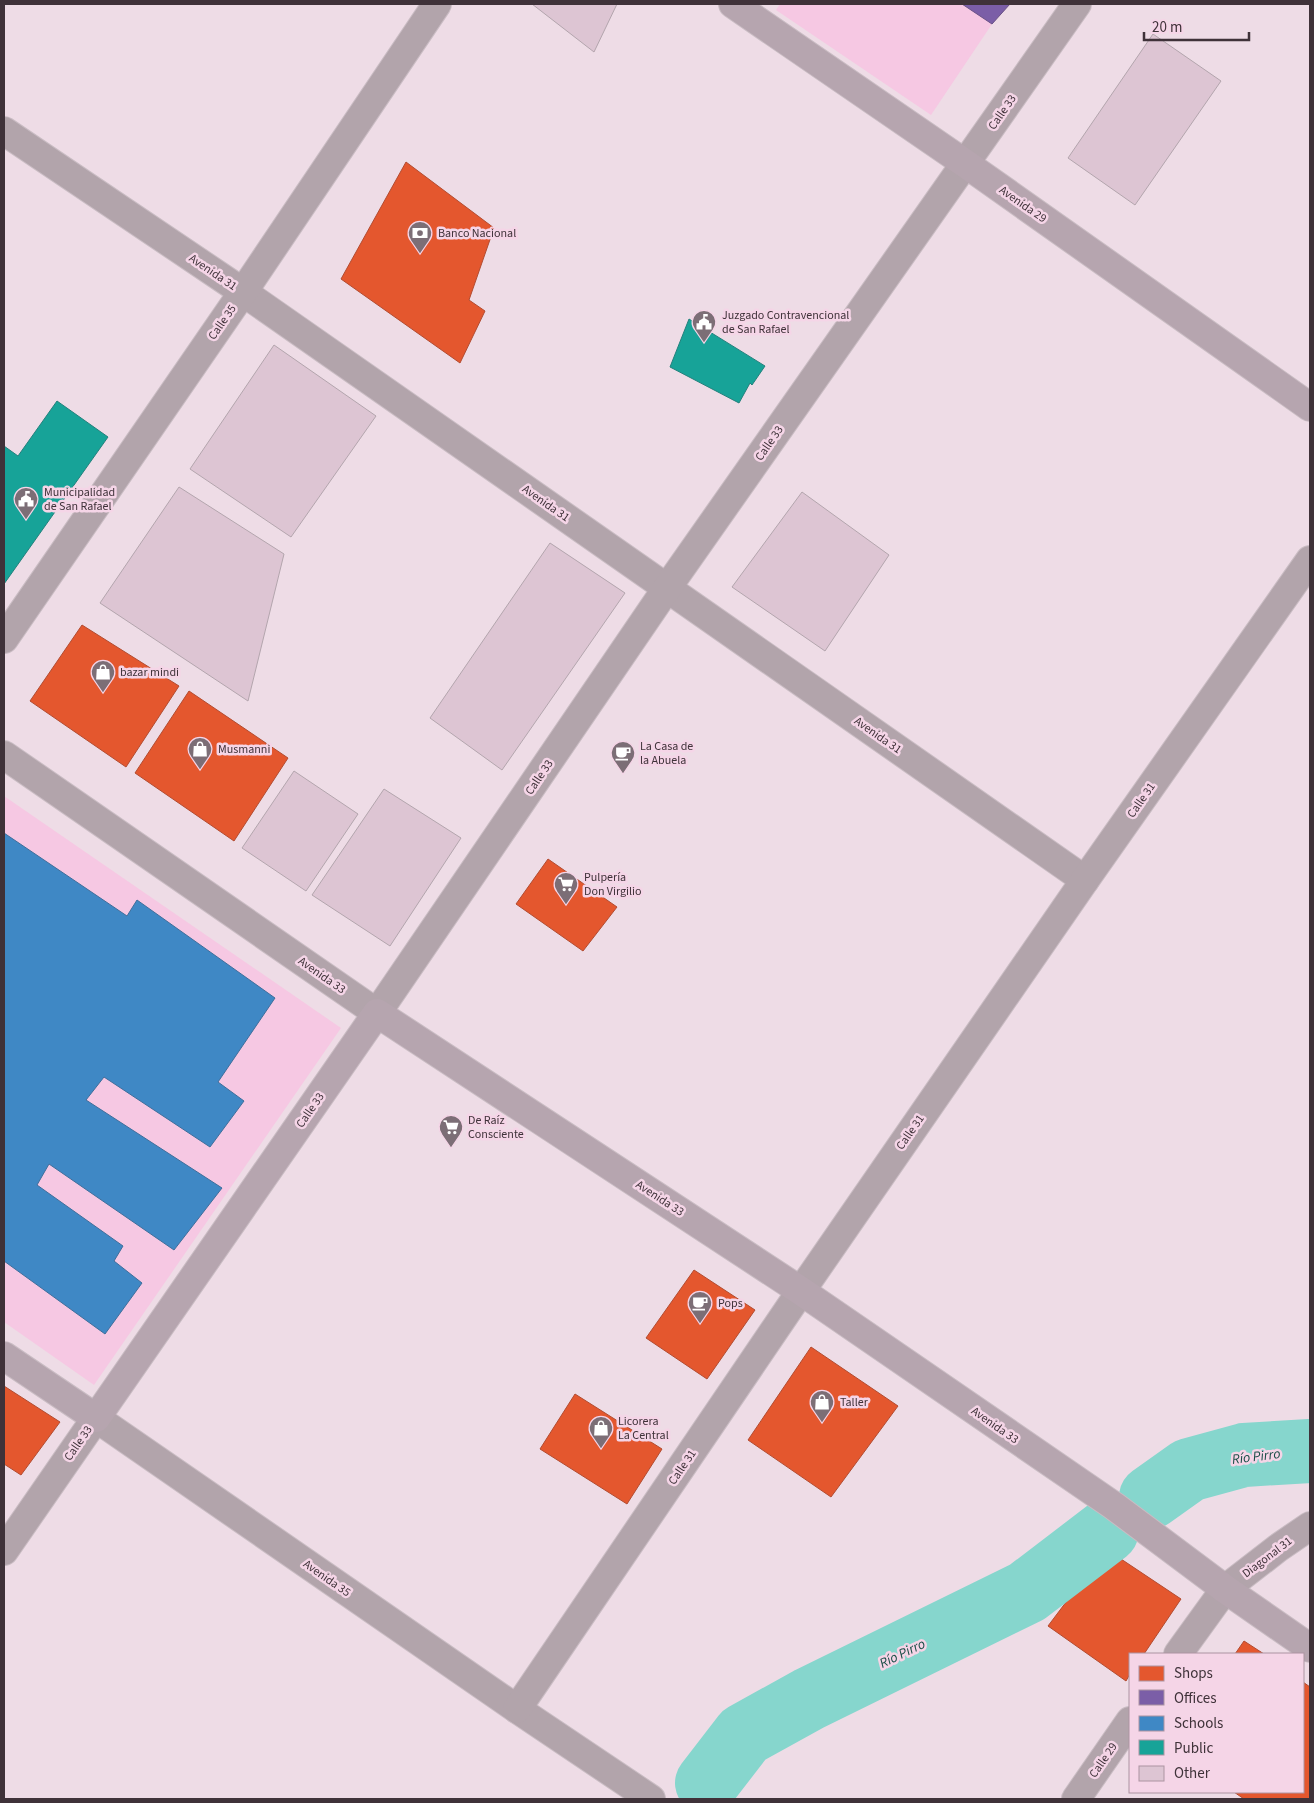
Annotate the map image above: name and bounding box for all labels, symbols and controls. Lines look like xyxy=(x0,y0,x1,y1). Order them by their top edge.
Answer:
scale bar xyxy=(1144,10,1249,42)
text: 20 m xyxy=(1152,17,1182,38)
street label: Calle 33 xyxy=(984,91,1021,133)
street label: Avenida 29 xyxy=(996,182,1050,227)
bank icon: Banco Nacional xyxy=(407,220,433,254)
place label: Banco Nacional xyxy=(438,225,516,242)
street label: Avenida 31 xyxy=(185,250,240,295)
street label: Calle 35 xyxy=(204,301,241,343)
place label: Juzgado Contravencional de San Rafael xyxy=(722,307,849,338)
public building icon: Juzgado Contravencional de San Rafael xyxy=(691,309,717,343)
street label: Calle 33 xyxy=(751,422,788,464)
street label: Avenida 31 xyxy=(519,481,573,526)
place label: Municipalidad de San Rafael xyxy=(44,484,115,515)
public building icon: Municipalidad de San Rafael xyxy=(13,486,39,520)
shop icon: bazar mindi xyxy=(90,659,116,693)
place label: bazar mindi xyxy=(120,664,179,681)
street label: Avenida 31 xyxy=(851,713,905,758)
shop icon: Musmanni xyxy=(187,736,213,770)
place label: La Casa de la Abuela xyxy=(640,738,693,769)
cafe icon: La Casa de la Abuela xyxy=(610,740,636,774)
place label: Musmanni xyxy=(218,741,270,758)
street label: Calle 33 xyxy=(521,756,557,798)
street label: Calle 31 xyxy=(1123,779,1160,821)
place label: Pulpería Don Virgilio xyxy=(584,869,642,900)
supermarket icon: Pulpería Don Virgilio xyxy=(553,871,579,905)
street label: Avenida 33 xyxy=(295,953,349,998)
street label: Calle 33 xyxy=(292,1089,329,1131)
street label: Calle 31 xyxy=(892,1111,929,1153)
place label: De Raíz Consciente xyxy=(468,1112,524,1143)
supermarket icon: De Raíz Consciente xyxy=(438,1114,464,1148)
street label: Avenida 33 xyxy=(632,1176,687,1220)
cafe icon: Pops xyxy=(687,1290,713,1324)
place label: Pops xyxy=(718,1295,743,1312)
shop icon: Taller xyxy=(809,1389,835,1423)
place label: Taller xyxy=(840,1394,869,1411)
street label: Avenida 33 xyxy=(968,1403,1022,1448)
place label: Licorera La Central xyxy=(618,1413,669,1444)
shop icon: Licorera La Central xyxy=(588,1415,614,1449)
street label: Calle 33 xyxy=(60,1422,97,1464)
water label: Río Pirro xyxy=(1231,1444,1282,1470)
street label: Calle 31 xyxy=(664,1446,700,1488)
street label: Diagonal 31 xyxy=(1239,1533,1296,1582)
street label: Avenida 35 xyxy=(300,1556,354,1601)
water label: Río Pirro xyxy=(876,1634,929,1674)
legend xyxy=(1129,1653,1304,1793)
text: Shops xyxy=(1174,1663,1213,1684)
text: Offices xyxy=(1174,1688,1217,1709)
text: Schools xyxy=(1174,1713,1223,1734)
text: Public xyxy=(1174,1738,1213,1759)
street label: Calle 29 xyxy=(1085,1739,1122,1781)
text: Other xyxy=(1174,1763,1211,1784)

